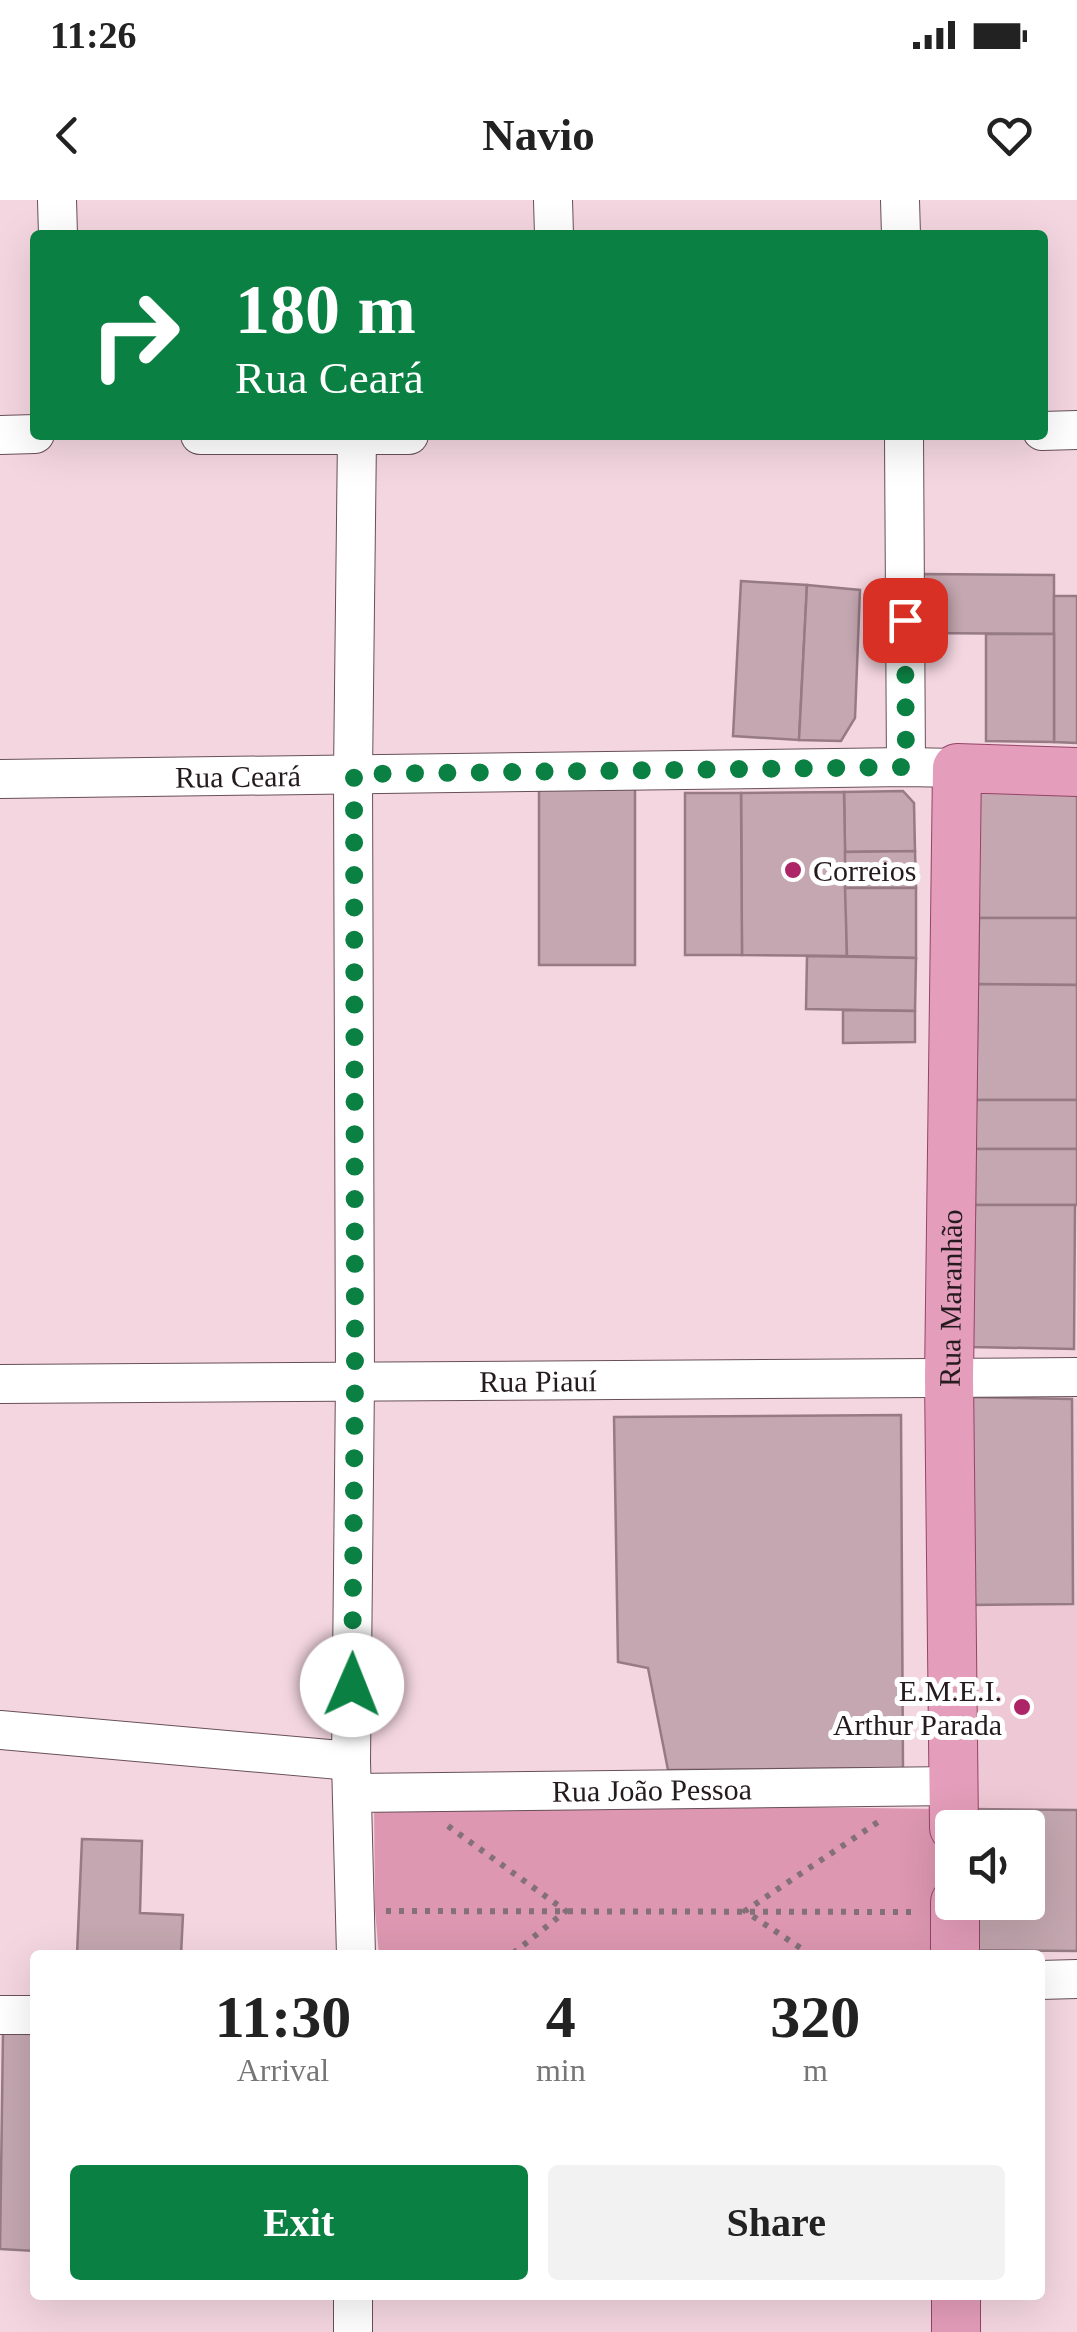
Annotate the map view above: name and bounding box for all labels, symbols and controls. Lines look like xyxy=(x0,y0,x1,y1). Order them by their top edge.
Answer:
text: 11:26 xyxy=(50,14,137,56)
icon: back xyxy=(40,108,95,163)
icon: heart xyxy=(982,108,1037,163)
text: Navio xyxy=(482,110,595,160)
icon: right xyxy=(70,270,200,400)
text: 180 m xyxy=(235,271,416,348)
text: Rua Ceará xyxy=(235,353,424,403)
pin xyxy=(863,578,948,663)
icon: arrive xyxy=(878,593,933,648)
street label: Rua Ceará xyxy=(175,759,301,793)
place label: Correios xyxy=(813,854,916,887)
marker: Correios xyxy=(782,859,804,881)
street label: Rua Maranhão xyxy=(932,1209,968,1387)
street label: Rua Piauí xyxy=(479,1364,598,1397)
position arrow xyxy=(300,1633,404,1737)
place label: E.M.E.I. Arthur Parada xyxy=(833,1674,1002,1741)
marker: E.M.E.I. Arthur Parada xyxy=(1011,1696,1033,1718)
street label: Rua João Pessoa xyxy=(552,1772,752,1807)
map controls xyxy=(935,1810,1045,1920)
button: sound xyxy=(935,1810,1045,1920)
text: 11:30 xyxy=(215,1984,351,2050)
text: 4 xyxy=(546,1984,576,2050)
text: 320 xyxy=(770,1984,860,2050)
text: Arrival xyxy=(237,2052,329,2088)
text: min xyxy=(536,2052,586,2088)
text: m xyxy=(803,2052,828,2088)
button: Exit xyxy=(70,2165,528,2280)
button: Share xyxy=(548,2165,1005,2280)

